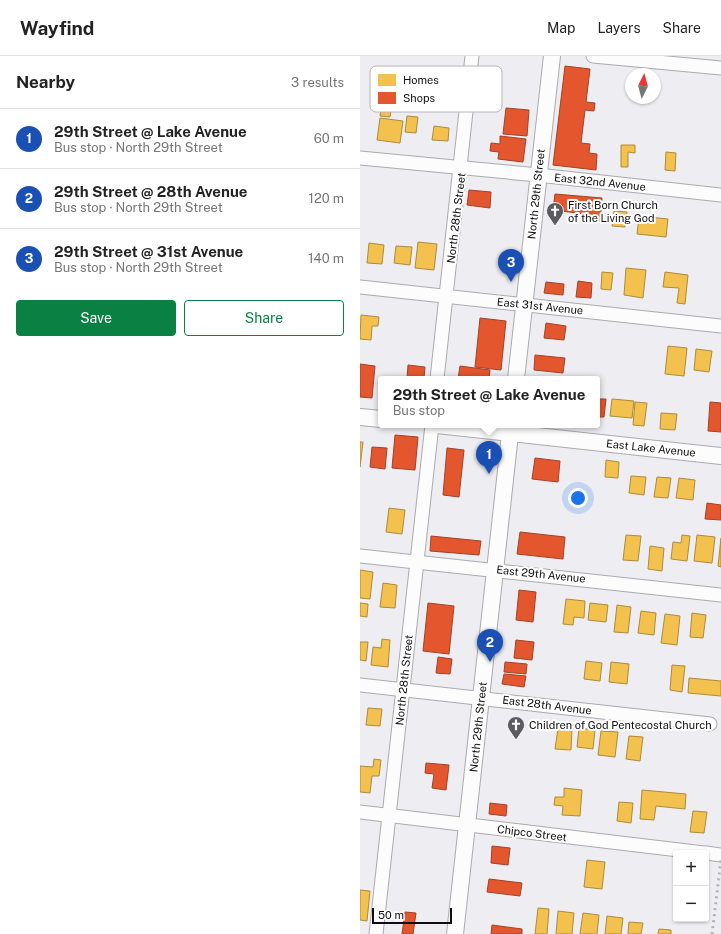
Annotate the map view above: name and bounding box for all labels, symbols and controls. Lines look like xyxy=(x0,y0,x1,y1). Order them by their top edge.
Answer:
text: Wayfind xyxy=(20,17,94,39)
text: Map xyxy=(547,20,575,36)
text: Layers xyxy=(597,20,641,36)
text: Share xyxy=(663,20,701,36)
legend xyxy=(370,66,502,112)
north arrow xyxy=(625,68,661,104)
text: Nearby xyxy=(16,72,75,92)
text: Homes xyxy=(403,74,439,86)
text: 3 results xyxy=(291,75,344,90)
text: Shops xyxy=(403,92,435,104)
text: 29th Street @ Lake Avenue xyxy=(54,123,247,140)
text: 1 xyxy=(26,131,32,146)
text: 60 m xyxy=(314,131,344,146)
text: Bus stop · North 29th Street xyxy=(54,140,223,155)
street label: North 29th Street xyxy=(525,148,547,240)
street label: East 32nd Avenue xyxy=(554,171,646,193)
street label: North 28th Street xyxy=(445,172,467,264)
text: 29th Street @ 28th Avenue xyxy=(54,183,247,200)
text: 2 xyxy=(25,191,33,206)
text: 120 m xyxy=(309,191,344,206)
place label: First Born Church of the Living God xyxy=(568,199,658,224)
text: Bus stop · North 29th Street xyxy=(54,200,223,215)
church icon: First Born Church of the Living God xyxy=(545,201,565,226)
text: 29th Street @ 31st Avenue xyxy=(54,243,243,260)
pin: 3 xyxy=(498,249,524,282)
text: 3 xyxy=(25,251,33,266)
text: 140 m xyxy=(308,251,344,266)
text: Bus stop · North 29th Street xyxy=(54,260,223,275)
street label: East 31st Avenue xyxy=(496,295,584,317)
button: Save xyxy=(16,300,176,336)
button: Share xyxy=(184,300,344,336)
popup xyxy=(378,376,600,428)
text: 29th Street @ Lake Avenue xyxy=(393,386,585,403)
text: Bus stop xyxy=(393,403,445,418)
street label: East Lake Avenue xyxy=(606,437,696,459)
pin: 1 xyxy=(476,441,502,474)
your location xyxy=(568,488,588,508)
street label: East 29th Avenue xyxy=(496,563,586,585)
pin: 2 xyxy=(477,629,503,662)
street label: North 28th Street xyxy=(393,634,415,726)
street label: North 29th Street xyxy=(467,681,489,773)
street label: East 28th Avenue xyxy=(502,694,592,716)
church icon: Children of God Pentecostal Church xyxy=(506,715,526,740)
place label: Children of God Pentecostal Church xyxy=(529,719,712,731)
street label: Chipco Street xyxy=(496,823,568,843)
map controls xyxy=(673,850,709,922)
button: + xyxy=(673,850,709,886)
button: − xyxy=(673,886,709,922)
scale bar xyxy=(372,906,452,925)
text: 50 m xyxy=(378,909,404,921)

